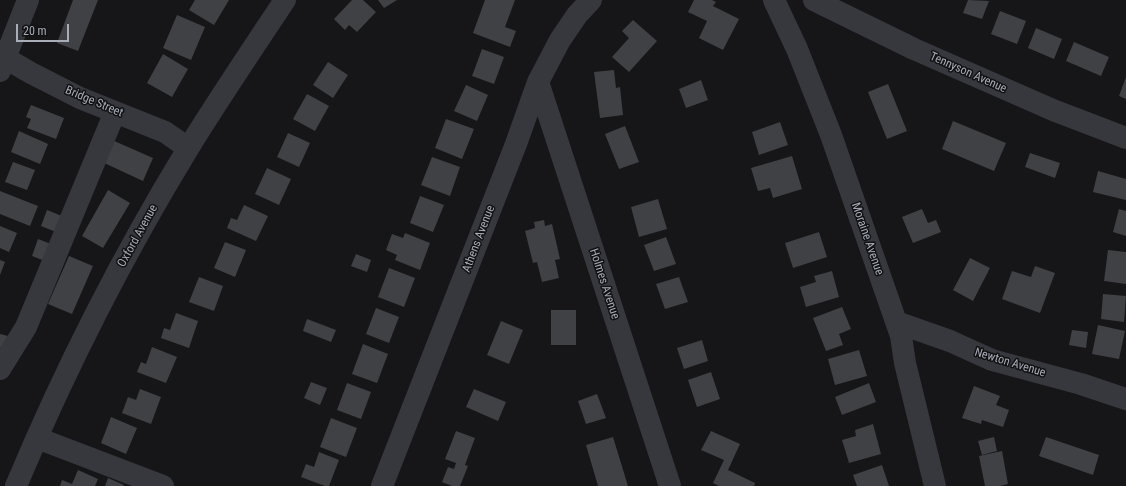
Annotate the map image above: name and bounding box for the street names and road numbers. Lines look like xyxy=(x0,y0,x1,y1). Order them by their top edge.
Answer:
street label: Tennyson Avenue xyxy=(927,50,1009,96)
street label: Bridge Street xyxy=(63,83,125,121)
street label: Moraine Avenue xyxy=(848,201,886,277)
street label: Oxford Avenue xyxy=(115,202,161,270)
street label: Athens Avenue xyxy=(460,204,498,274)
street label: Holmes Avenue xyxy=(586,247,622,321)
street label: Newton Avenue xyxy=(973,345,1047,381)

